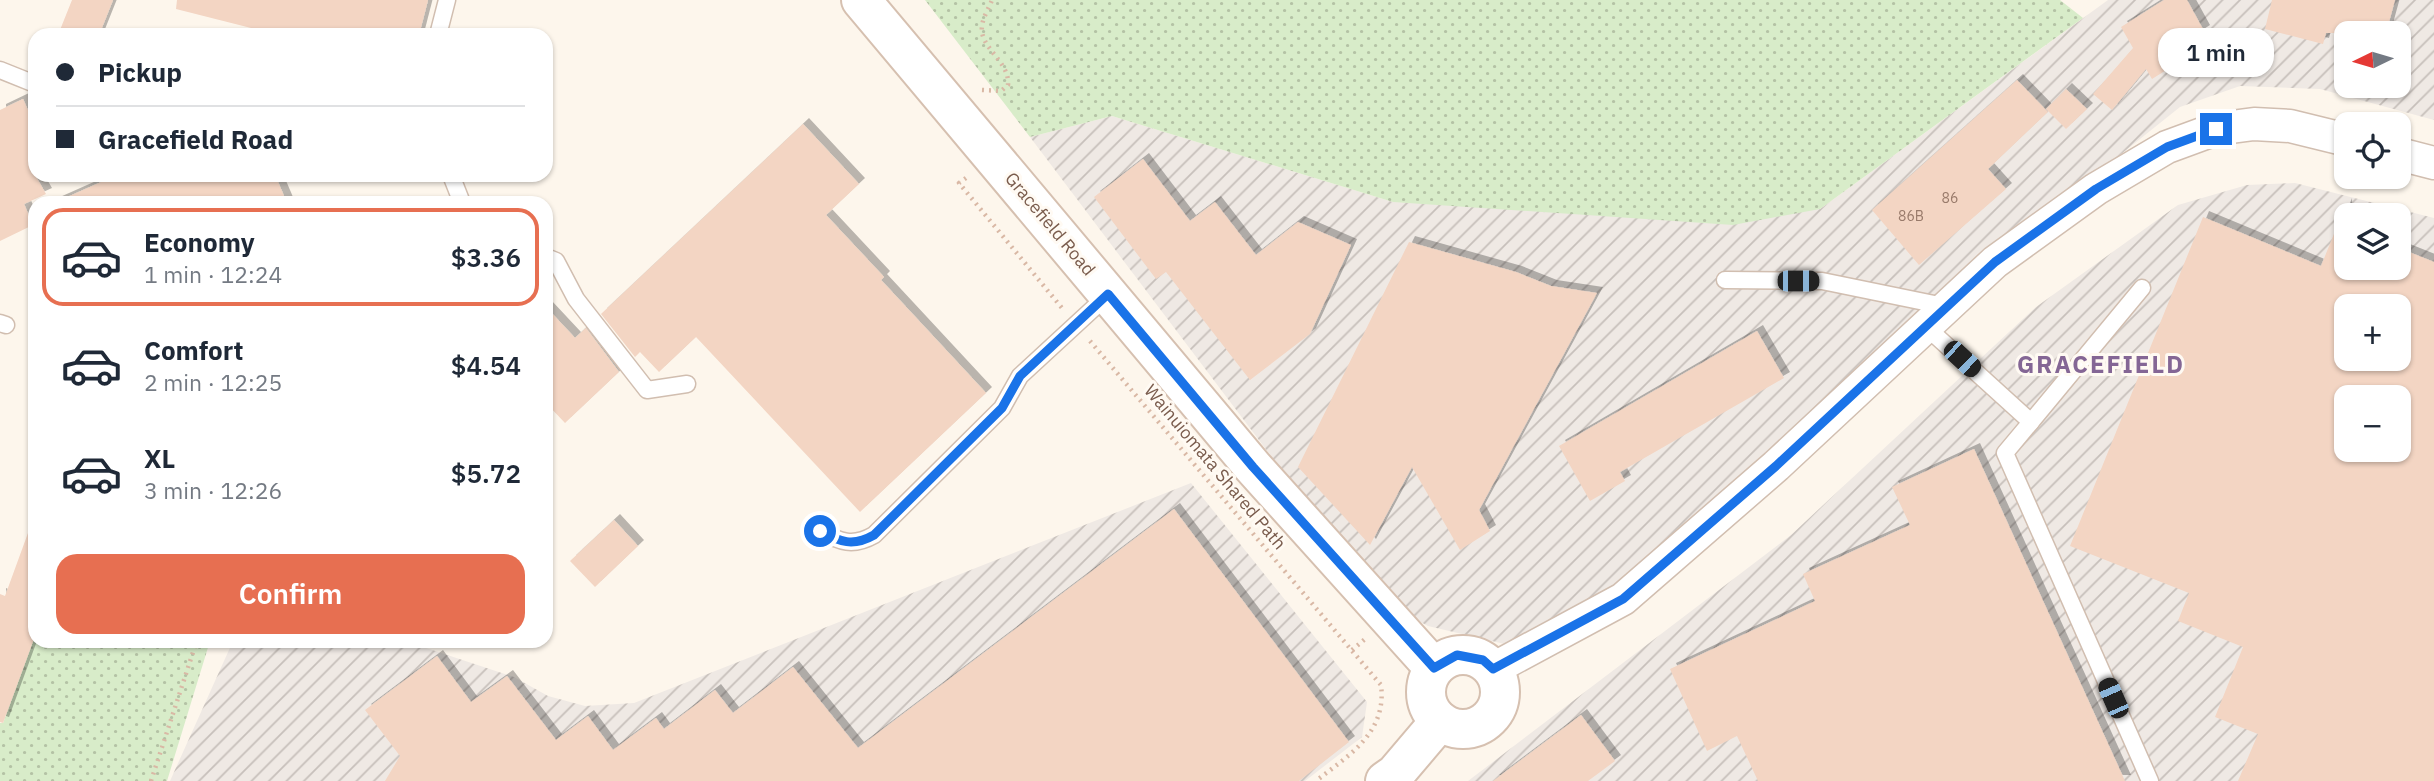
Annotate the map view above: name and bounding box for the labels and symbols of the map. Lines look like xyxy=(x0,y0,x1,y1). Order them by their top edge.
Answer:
north arrow xyxy=(2334,21,2412,98)
callout: 1 min xyxy=(2158,27,2274,76)
route end xyxy=(2200,113,2232,145)
street label: Gracefield Road xyxy=(1000,167,1101,280)
house number: 86 xyxy=(1942,189,1958,207)
house number: 86B xyxy=(1898,207,1924,225)
car xyxy=(1778,271,1820,292)
car xyxy=(1940,337,1985,381)
district label: GRACEFIELD xyxy=(2017,348,2185,380)
street label: Wainuiomata Shared Path xyxy=(1139,379,1291,554)
route start xyxy=(804,515,836,547)
car xyxy=(2095,675,2132,721)

